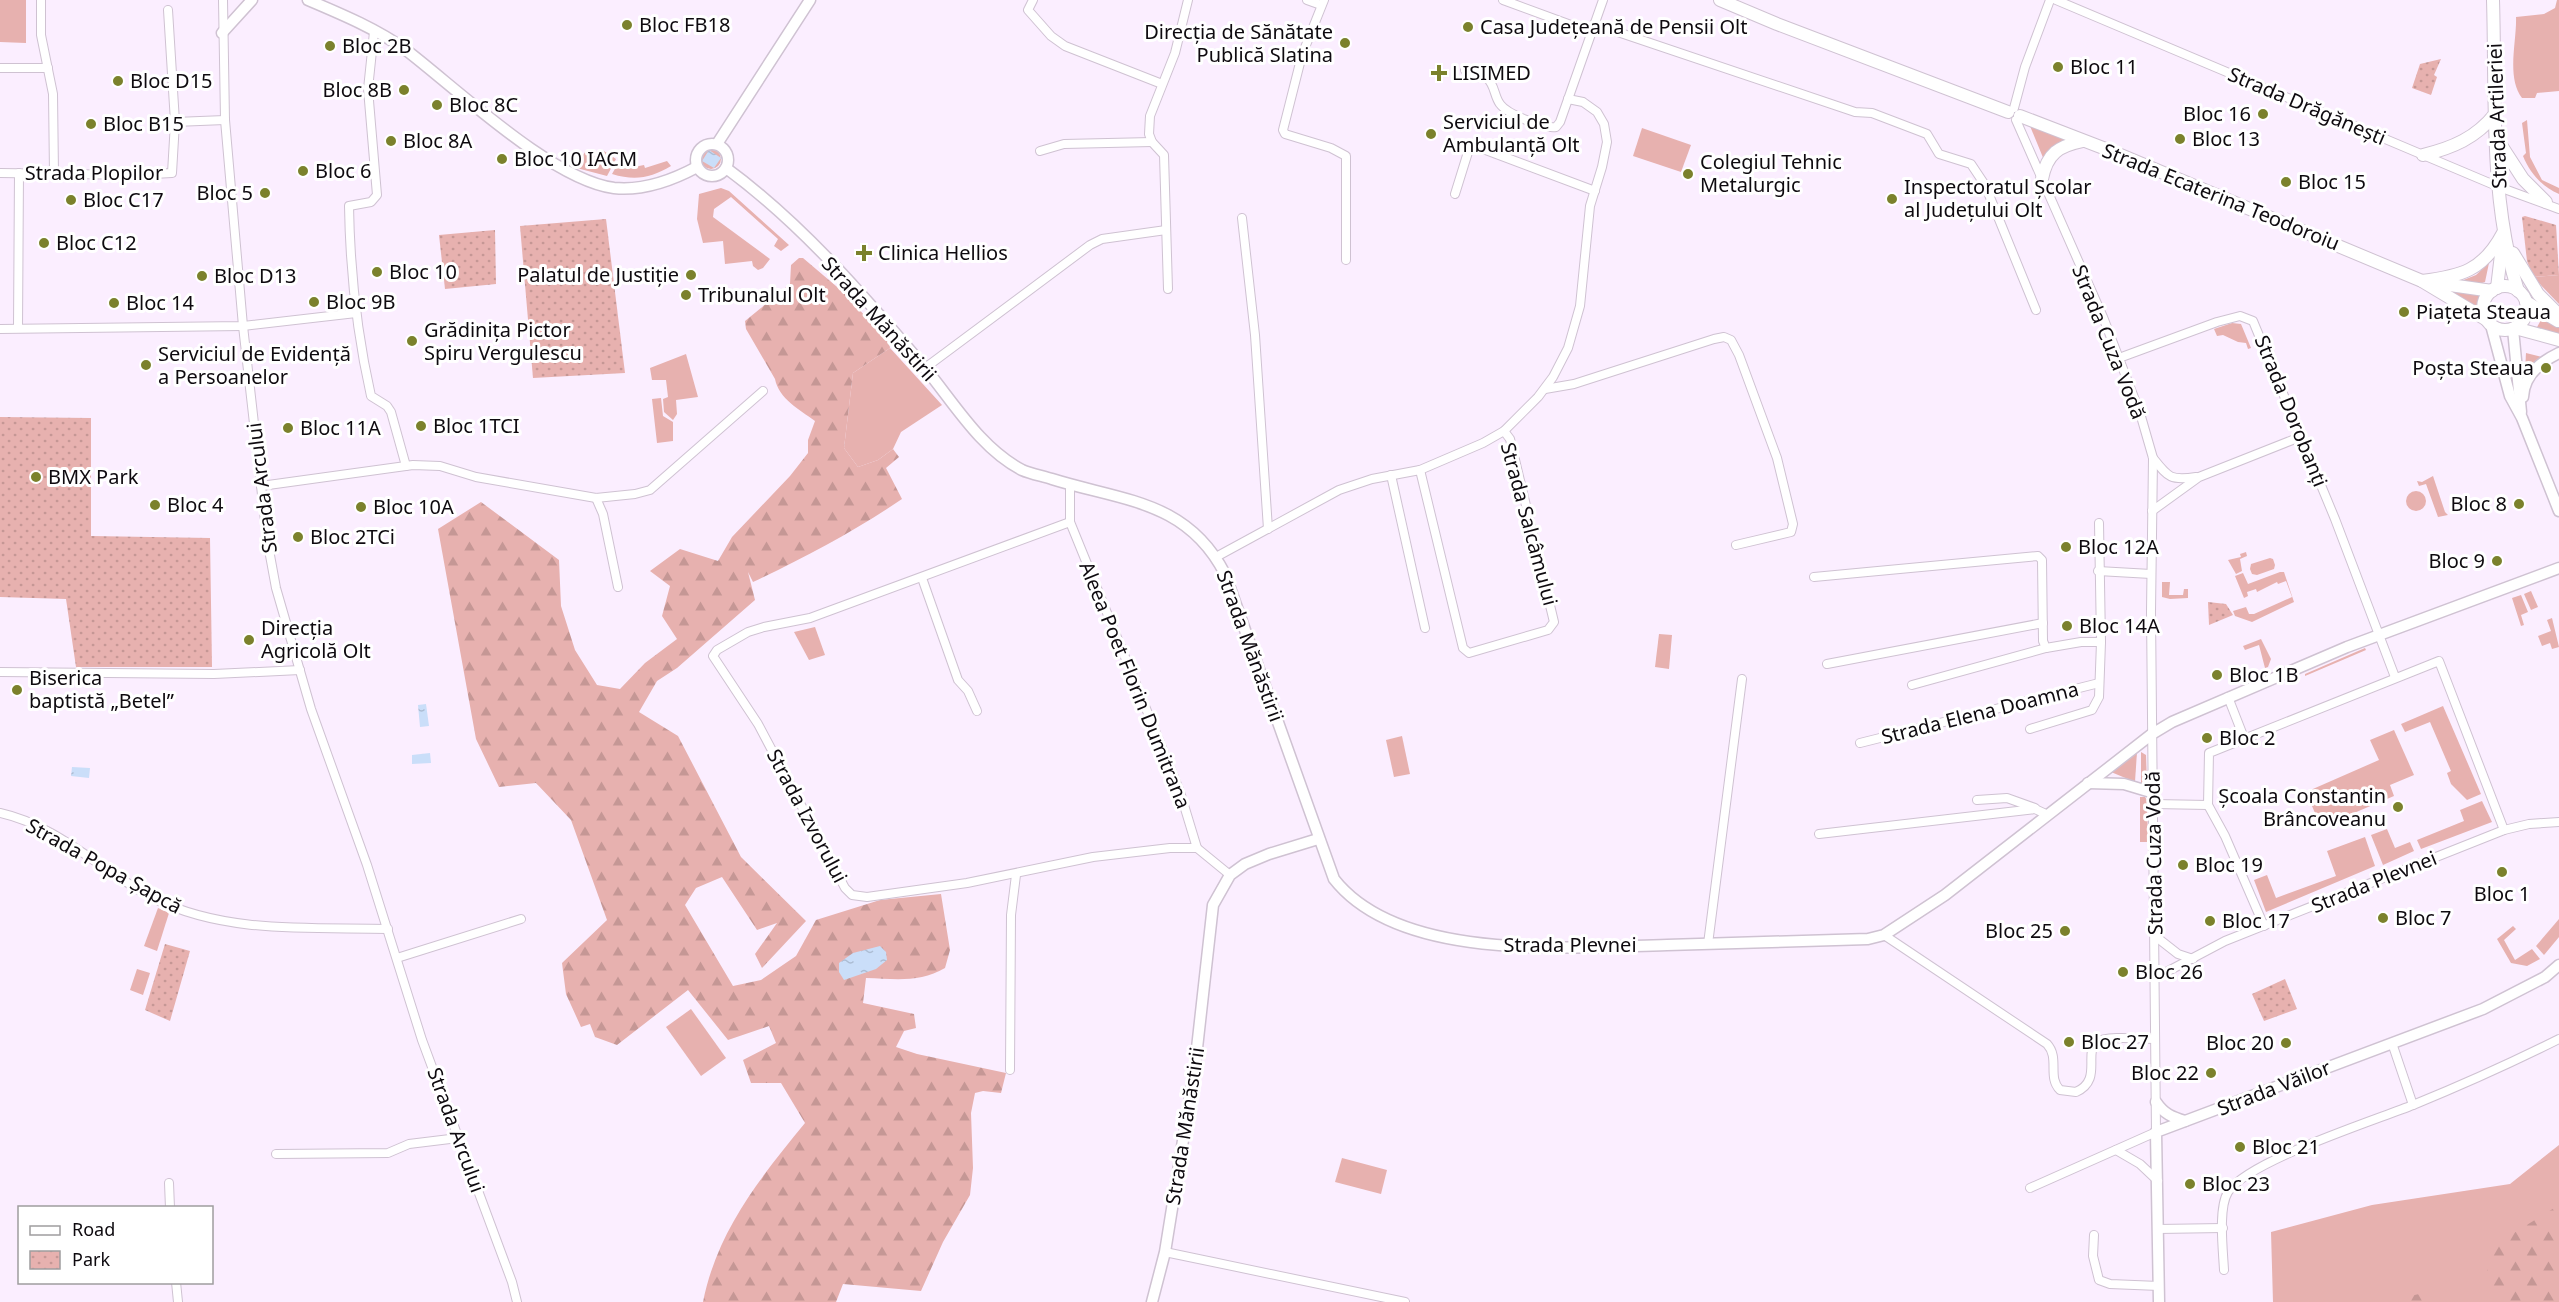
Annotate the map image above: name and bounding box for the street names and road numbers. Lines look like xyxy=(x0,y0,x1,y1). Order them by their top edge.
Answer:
street label: Strada Artileriei xyxy=(2480,43,2513,189)
street label: Strada Drăgănești xyxy=(2224,60,2390,151)
street label: Strada Ecaterina Teodoroiu xyxy=(2099,137,2344,257)
street label: Strada Plopilor xyxy=(25,159,163,186)
street label: Strada Mănăstirii xyxy=(816,250,943,387)
street label: Strada Cuza Vodă xyxy=(2066,261,2153,423)
street label: Strada Dorobanți xyxy=(2249,331,2334,490)
street label: Strada Arcului xyxy=(240,421,283,555)
street label: Strada Salcâmului xyxy=(1495,439,1564,608)
street label: Aleea Poet Florin Dumitrana xyxy=(1073,557,1197,812)
street label: Strada Mănăstirii xyxy=(1211,566,1290,725)
street label: Strada Elena Doamna xyxy=(1878,675,2081,750)
street label: Strada Izvorului xyxy=(761,744,854,887)
street label: Strada Cuza Vodă xyxy=(2139,771,2168,935)
street label: Strada Popa Șapcă xyxy=(21,812,187,920)
street label: Strada Plevnei xyxy=(2307,844,2441,919)
street label: Strada Plevnei xyxy=(1503,931,1637,958)
street label: Strada Mănăstirii xyxy=(1159,1045,1210,1207)
street label: Strada Văilor xyxy=(2213,1054,2334,1122)
street label: Strada Arcului xyxy=(421,1064,492,1196)

